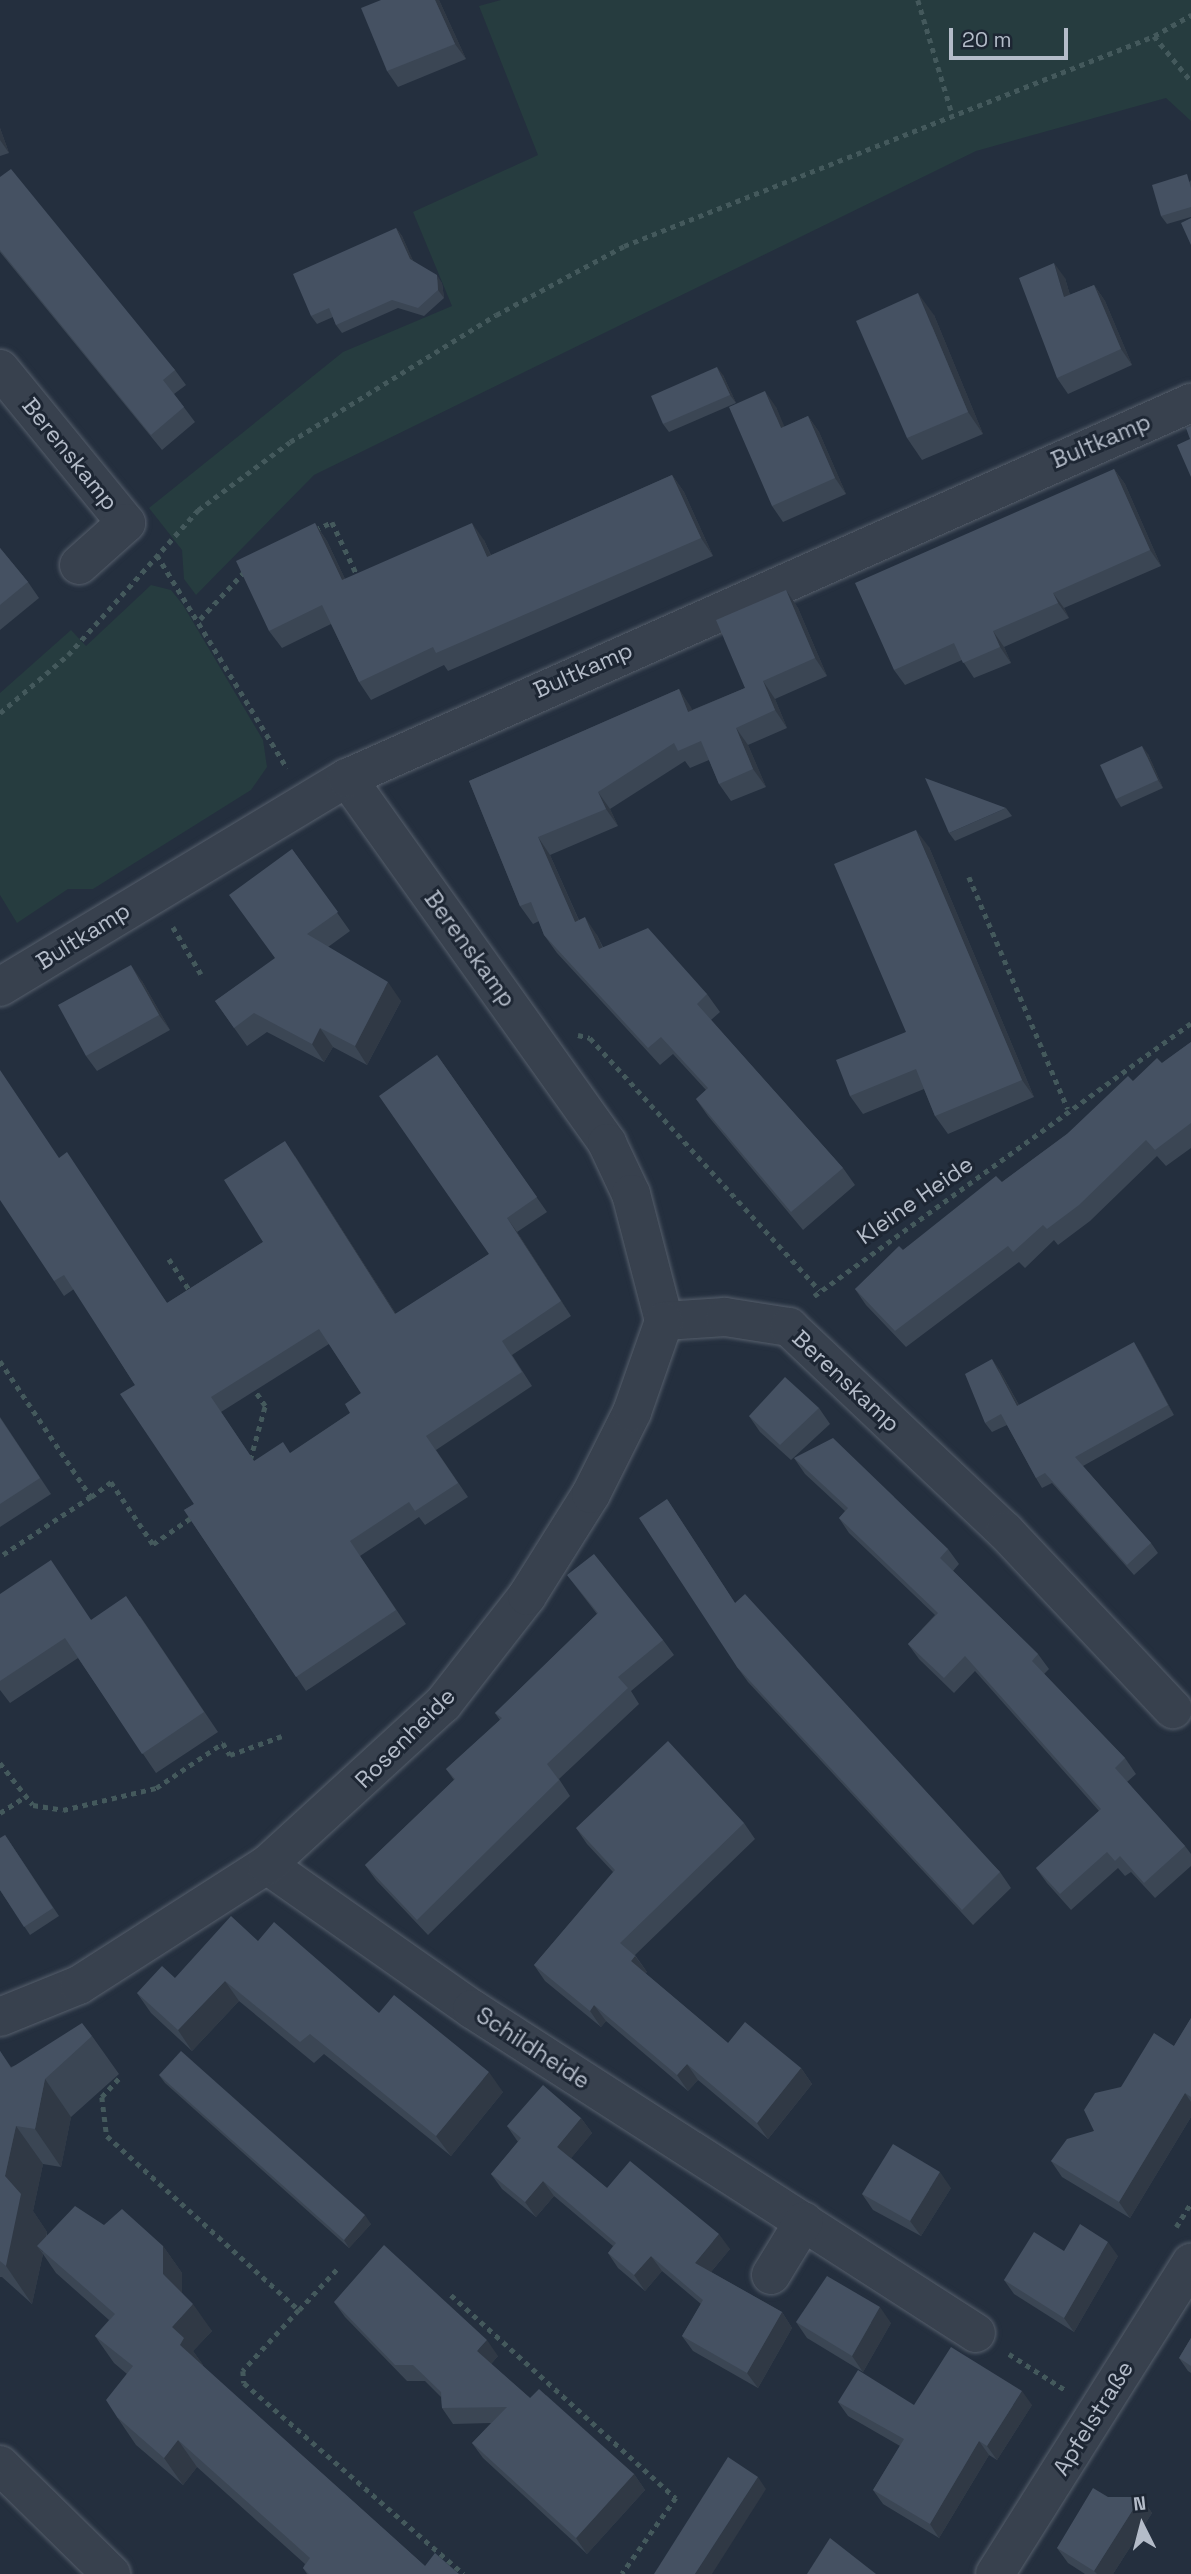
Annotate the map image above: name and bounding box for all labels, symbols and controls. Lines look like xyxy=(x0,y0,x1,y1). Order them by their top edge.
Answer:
scale bar xyxy=(953,14,1072,58)
text: 20 m xyxy=(962,26,1012,53)
street label: Berenskamp xyxy=(16,392,124,516)
street label: Bultkamp xyxy=(1047,408,1155,474)
street label: Bultkamp xyxy=(529,636,637,704)
street label: Berenskamp xyxy=(419,886,521,1012)
street label: Bultkamp xyxy=(31,896,135,976)
street label: Kleine Heide xyxy=(852,1150,978,1250)
street label: Berenskamp xyxy=(787,1324,905,1438)
street label: Rosenheide xyxy=(349,1682,461,1794)
street label: Schildheide xyxy=(471,2001,595,2095)
street label: Apfelstraße xyxy=(1047,2356,1139,2480)
north arrow xyxy=(1107,2490,1177,2560)
text: N xyxy=(1132,2491,1147,2517)

